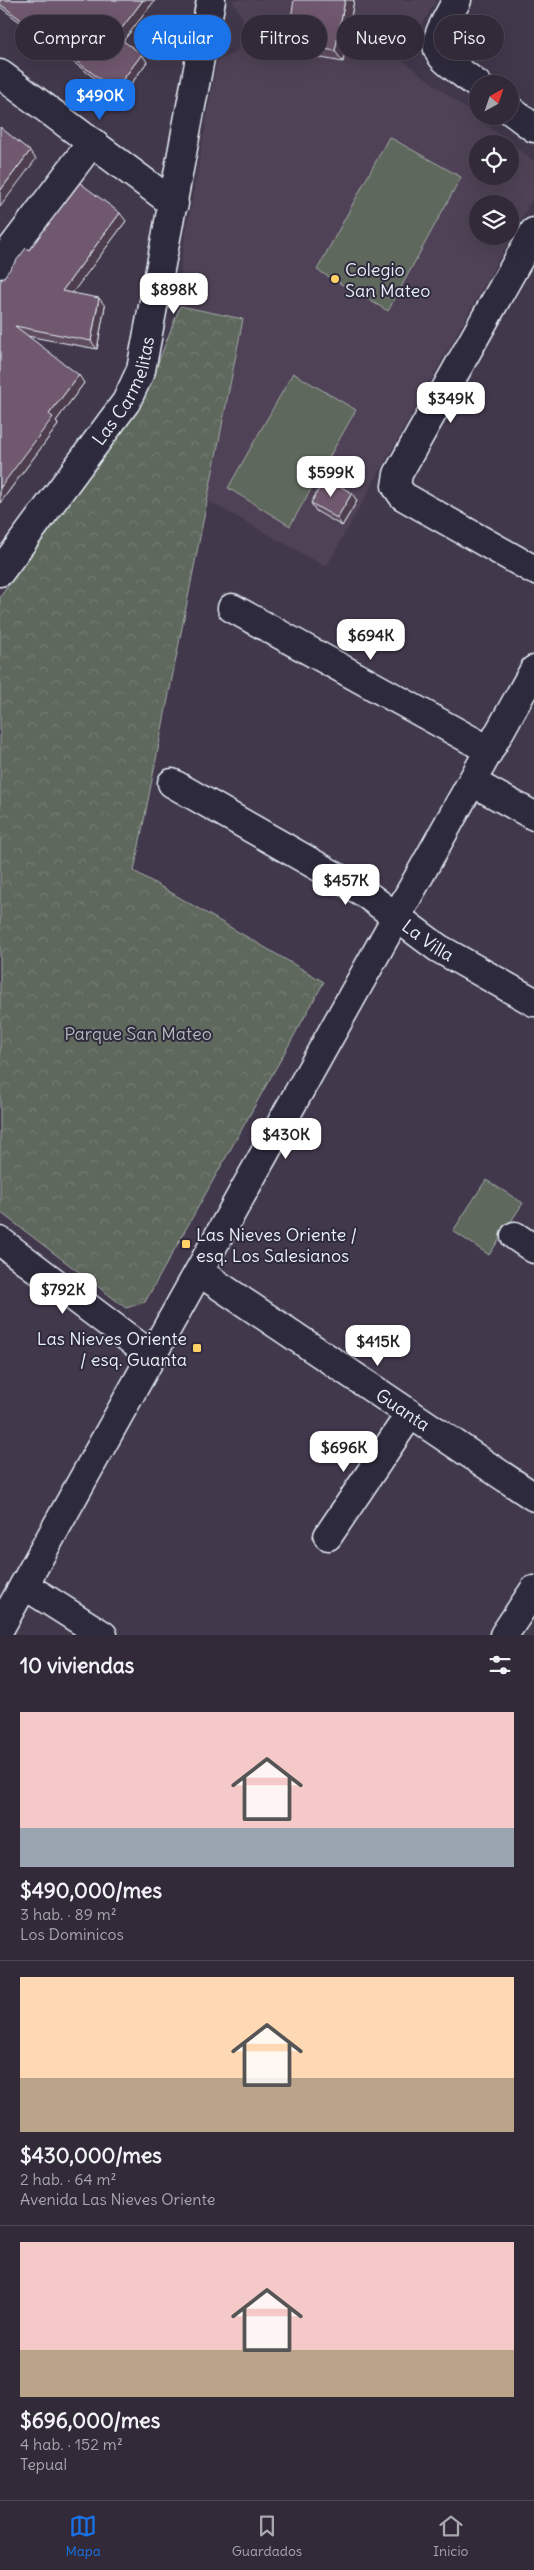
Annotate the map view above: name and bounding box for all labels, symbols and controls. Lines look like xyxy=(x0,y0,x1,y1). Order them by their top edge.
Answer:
chip: Comprar xyxy=(15,15,124,60)
chip: Alquilar xyxy=(134,15,231,60)
chip: Filtros xyxy=(241,15,327,60)
chip: Nuevo xyxy=(337,15,424,60)
chip: Piso xyxy=(434,15,504,60)
north arrow xyxy=(469,75,519,125)
map controls xyxy=(469,75,519,245)
pin: $490K xyxy=(65,78,135,121)
text: $490K xyxy=(76,85,124,105)
button: locate xyxy=(469,135,519,185)
button: layers xyxy=(469,195,519,245)
place label: Colegio San Mateo xyxy=(345,258,430,302)
pin: $898K xyxy=(139,272,209,315)
marker: Colegio San Mateo xyxy=(329,273,341,285)
text: $898K xyxy=(151,279,197,299)
street label: Las Carmelitas xyxy=(87,334,159,449)
pin: $349K xyxy=(416,382,486,424)
text: $349K xyxy=(428,388,474,408)
pin: $599K xyxy=(296,456,366,498)
text: $599K xyxy=(308,462,354,482)
pin: $694K xyxy=(336,618,406,661)
text: $694K xyxy=(348,625,394,645)
pin: $457K xyxy=(311,864,381,906)
text: $457K xyxy=(323,870,369,890)
street label: La Villa xyxy=(398,914,458,966)
park label: Parque San Mateo xyxy=(64,1022,212,1045)
pin: $430K xyxy=(251,1118,321,1160)
text: $430K xyxy=(262,1124,310,1144)
place label: Las Nieves Oriente / esq. Los Salesianos xyxy=(196,1223,357,1267)
marker: Las Nieves Oriente / esq. Los Salesianos xyxy=(180,1238,192,1250)
pin: $792K xyxy=(28,1272,98,1315)
text: $792K xyxy=(41,1279,85,1299)
pin: $415K xyxy=(343,1324,413,1367)
place label: Las Nieves Oriente / esq. Guanta xyxy=(37,1327,187,1371)
text: $415K xyxy=(356,1331,400,1351)
marker: Las Nieves Oriente / esq. Guanta xyxy=(191,1342,203,1354)
street label: Guanta xyxy=(372,1383,435,1436)
pin: $696K xyxy=(309,1430,379,1473)
text: $696K xyxy=(321,1437,367,1457)
icon: filters xyxy=(486,1651,514,1679)
text: 10 viviendas xyxy=(20,1652,134,1679)
icon: home xyxy=(222,1744,312,1834)
text: $490,000/mes xyxy=(20,1877,162,1904)
text: 3 hab. · 89 m² xyxy=(20,1904,117,1924)
text: Los Dominicos xyxy=(20,1924,124,1944)
icon: home xyxy=(222,2010,312,2100)
text: $430,000/mes xyxy=(20,2142,162,2169)
text: 2 hab. · 64 m² xyxy=(20,2169,117,2189)
text: Avenida Las Nieves Oriente xyxy=(20,2189,215,2209)
icon: home xyxy=(222,2275,312,2365)
text: $696,000/mes xyxy=(20,2407,160,2434)
text: 4 hab. · 152 m² xyxy=(20,2434,123,2454)
text: Tepual xyxy=(20,2454,67,2474)
tab: Mapa xyxy=(65,2512,101,2560)
tab: Guardados xyxy=(232,2512,302,2560)
tab: Inicio xyxy=(433,2512,469,2560)

